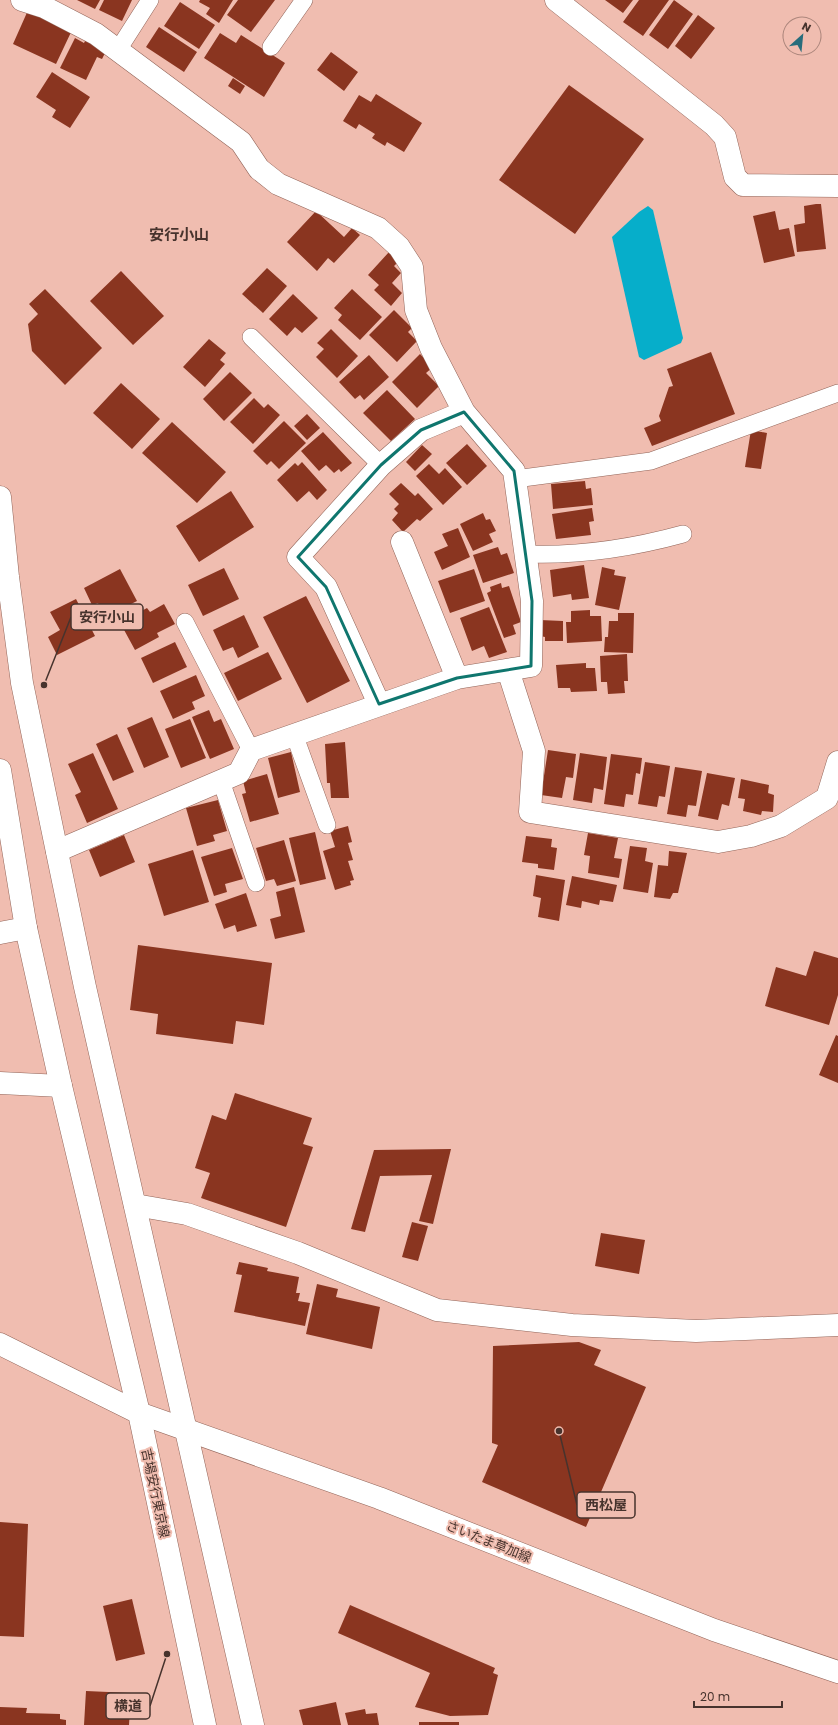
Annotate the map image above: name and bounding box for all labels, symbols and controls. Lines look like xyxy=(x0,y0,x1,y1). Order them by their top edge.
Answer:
north arrow xyxy=(782,16,822,56)
text: N xyxy=(799,18,814,36)
district label: 安行小山 xyxy=(149,224,209,245)
callout: 安行小山 xyxy=(71,604,143,630)
text: 安行小山 xyxy=(79,607,135,627)
street label: 吉場安行東京線 xyxy=(137,1447,174,1540)
callout: 西松屋 xyxy=(577,1492,635,1518)
text: 西松屋 xyxy=(585,1495,627,1515)
street label: さいたま草加線 xyxy=(443,1516,534,1567)
scale bar xyxy=(694,1683,782,1709)
text: 20 m xyxy=(700,1688,730,1705)
callout: 横道 xyxy=(106,1693,150,1719)
text: 横道 xyxy=(114,1696,142,1716)

